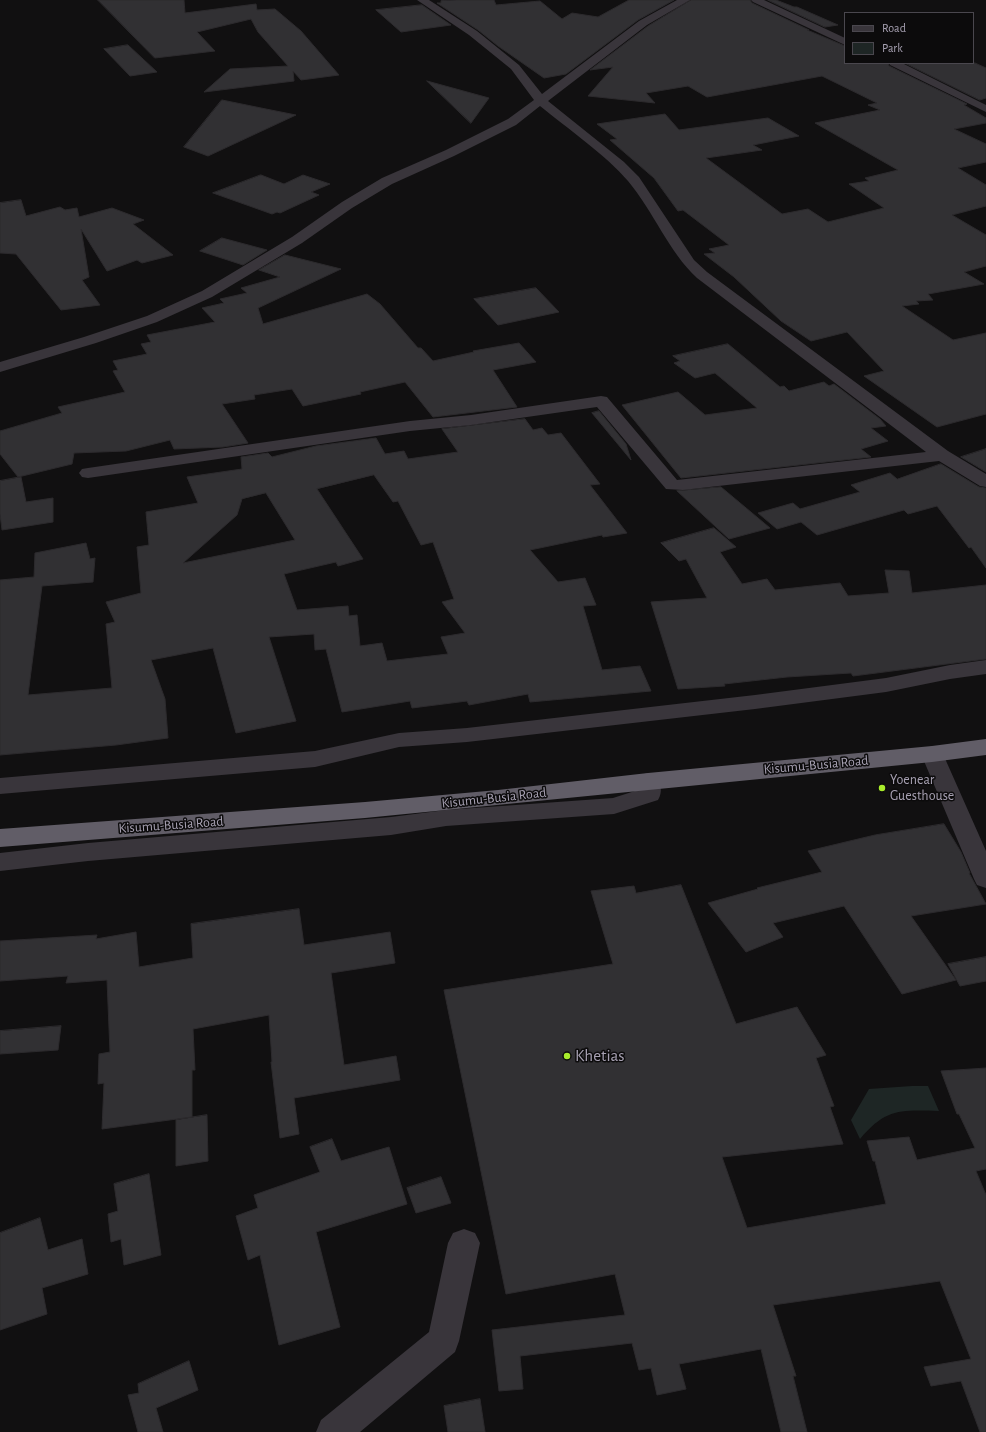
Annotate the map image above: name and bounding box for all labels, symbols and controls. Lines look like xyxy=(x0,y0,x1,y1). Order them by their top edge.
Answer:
legend xyxy=(844,12,974,64)
text: Road xyxy=(882,22,906,34)
text: Park xyxy=(882,42,903,54)
street label: Kisumu-Busia Road xyxy=(763,752,869,778)
place label: Yoenear Guesthouse xyxy=(890,772,954,804)
marker: Yoenear Guesthouse xyxy=(877,783,887,793)
street label: Kisumu-Busia Road xyxy=(441,784,547,812)
street label: Kisumu-Busia Road xyxy=(118,813,224,837)
place label: Khetias xyxy=(575,1046,625,1066)
marker: Khetias xyxy=(562,1051,572,1061)

